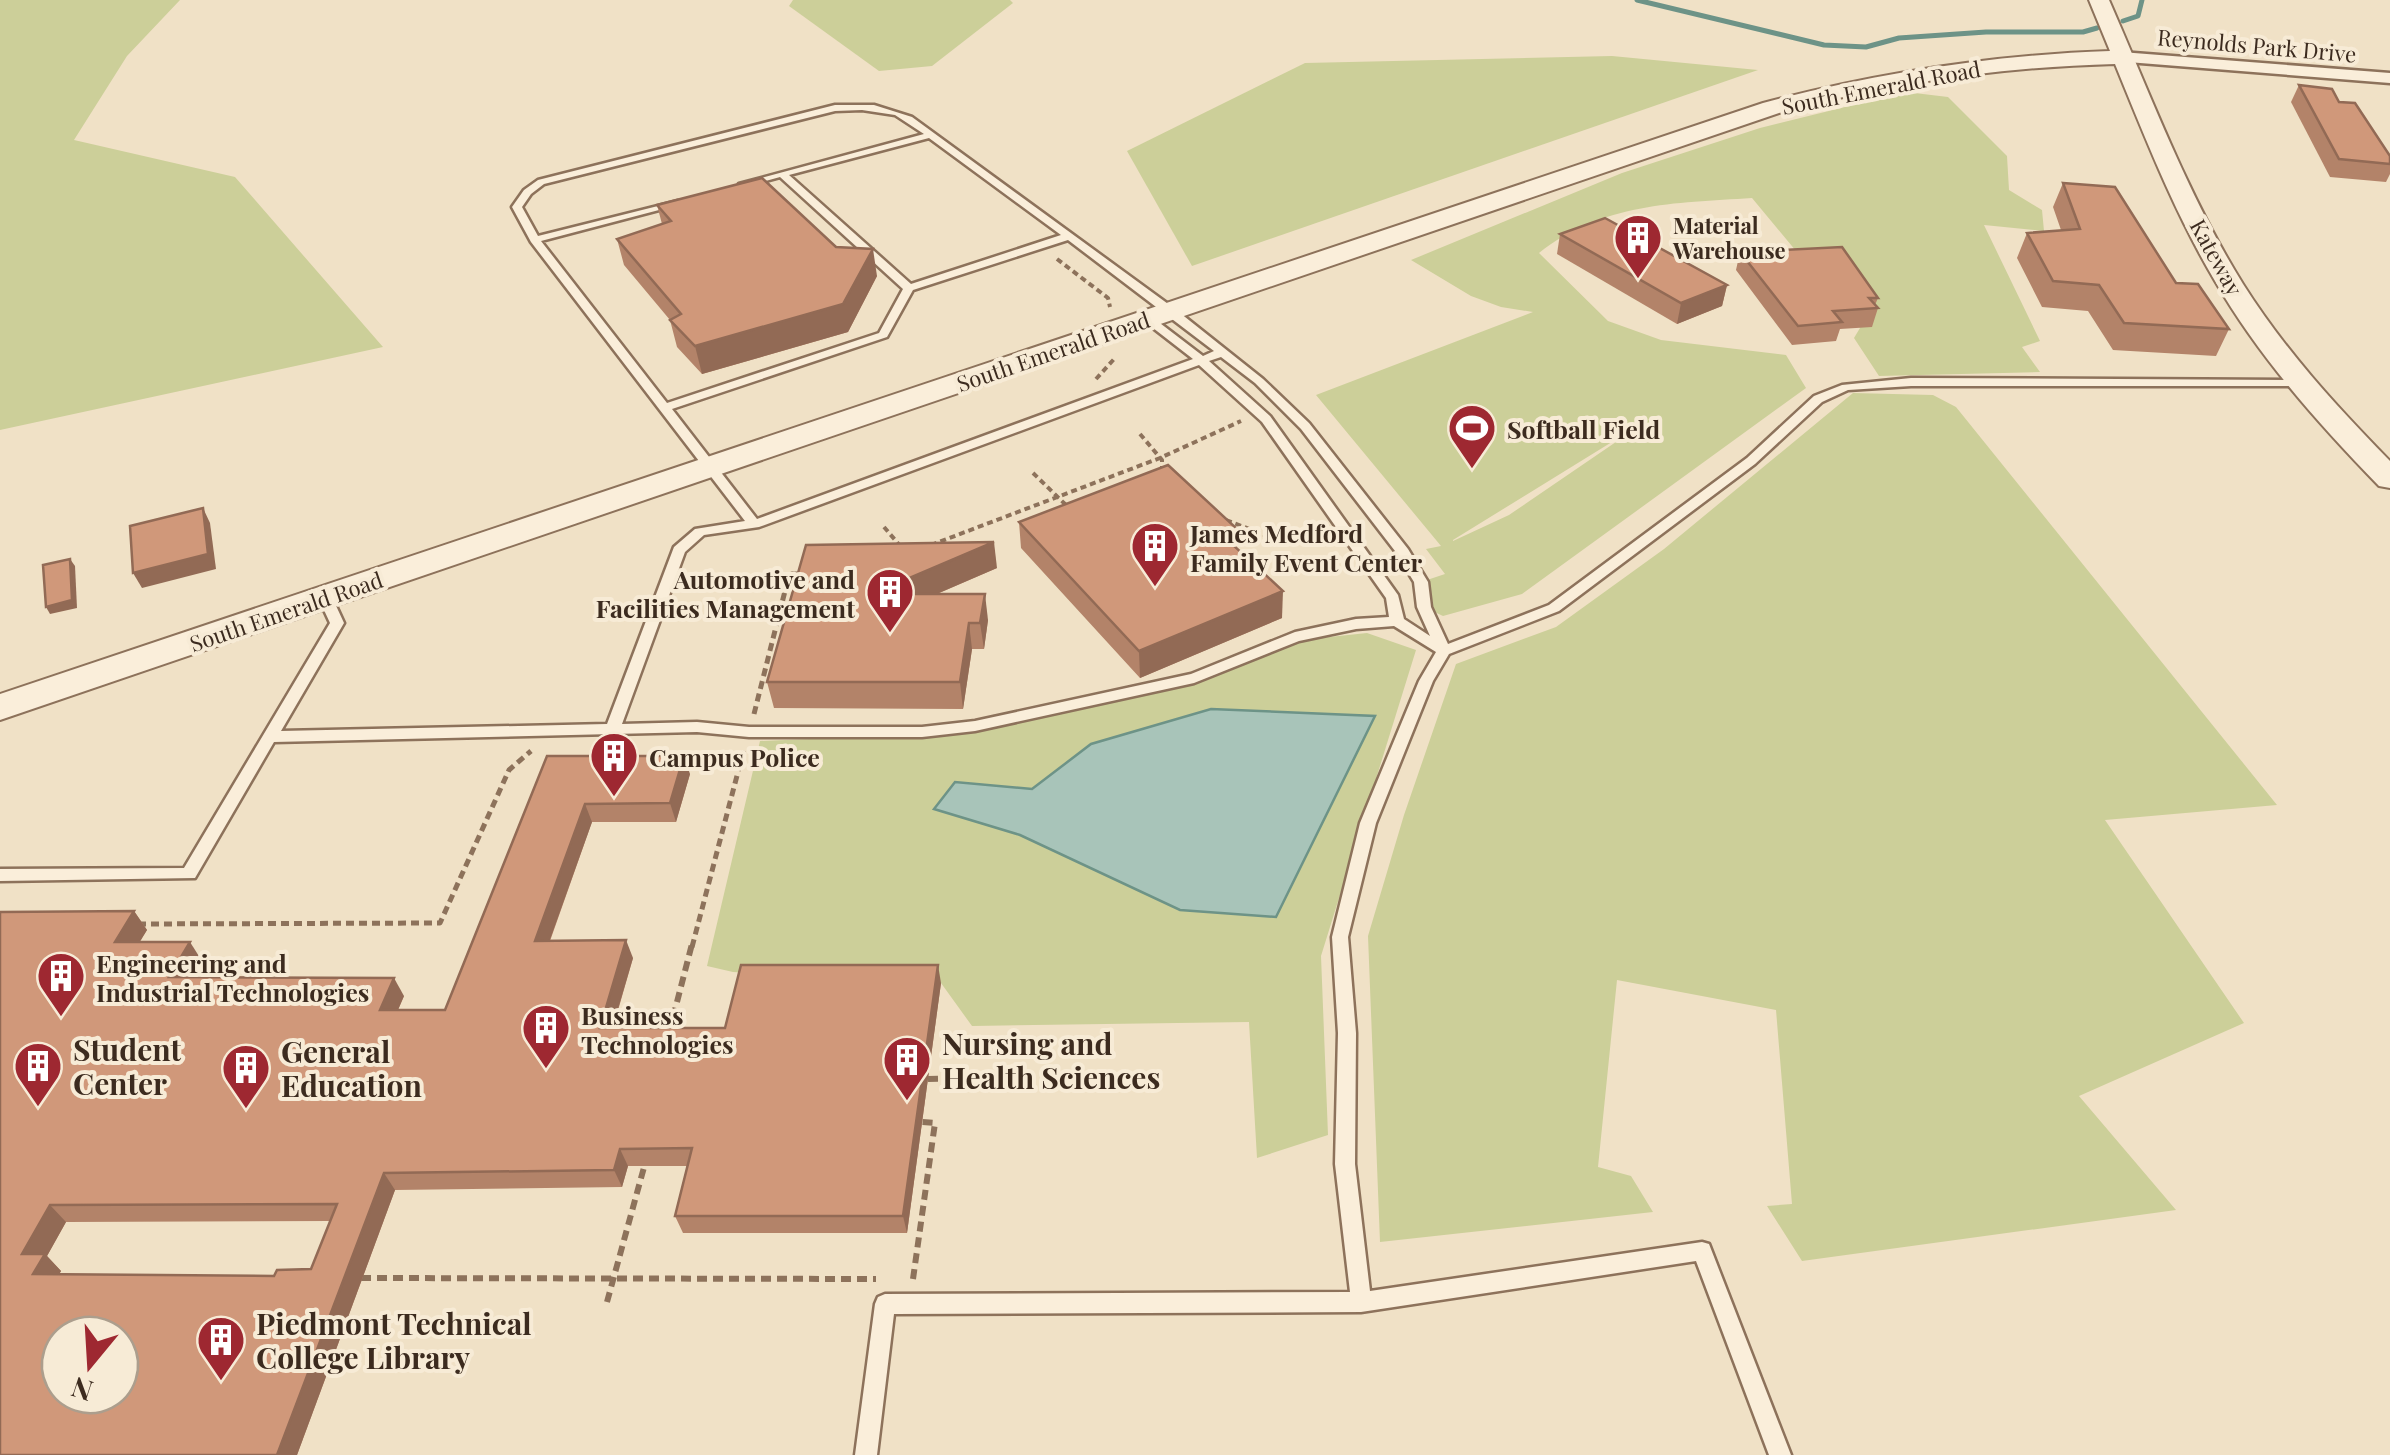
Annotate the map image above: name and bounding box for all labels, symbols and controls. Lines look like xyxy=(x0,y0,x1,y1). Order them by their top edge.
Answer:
street label: Reynolds Park Drive xyxy=(2156,21,2358,69)
street label: South Emerald Road xyxy=(1779,53,1983,121)
place label: Material Warehouse xyxy=(1672,210,1786,265)
building icon: Material Warehouse xyxy=(1612,212,1664,280)
street label: Kateway xyxy=(2184,213,2250,301)
street label: South Emerald Road xyxy=(953,304,1154,398)
sports icon: Softball Field xyxy=(1446,402,1498,470)
place label: Softball Field xyxy=(1507,412,1660,445)
place label: James Medford Family Event Center xyxy=(1189,516,1423,578)
building icon: James Medford Family Event Center xyxy=(1129,520,1181,588)
place label: Automotive and Facilities Management xyxy=(596,562,855,624)
street label: South Emerald Road xyxy=(186,564,387,658)
building icon: Automotive and Facilities Management xyxy=(864,566,916,634)
building icon: Campus Police xyxy=(588,730,640,798)
place label: Campus Police xyxy=(649,740,820,773)
place label: Engineering and Industrial Technologies xyxy=(96,946,369,1008)
building icon: Engineering and Industrial Technologies xyxy=(35,950,87,1018)
place label: Business Technologies xyxy=(581,998,734,1060)
building icon: Business Technologies xyxy=(520,1002,572,1070)
place label: Nursing and Health Sciences xyxy=(942,1023,1160,1097)
place label: Student Center xyxy=(73,1029,182,1103)
place label: General Education xyxy=(281,1031,422,1105)
building icon: Nursing and Health Sciences xyxy=(881,1034,933,1102)
building icon: Student Center xyxy=(12,1040,64,1108)
building icon: General Education xyxy=(220,1042,272,1110)
place label: Piedmont Technical College Library xyxy=(256,1303,532,1377)
building icon: Piedmont Technical College Library xyxy=(195,1314,247,1382)
north arrow xyxy=(40,1315,140,1415)
text: N xyxy=(66,1369,97,1411)

